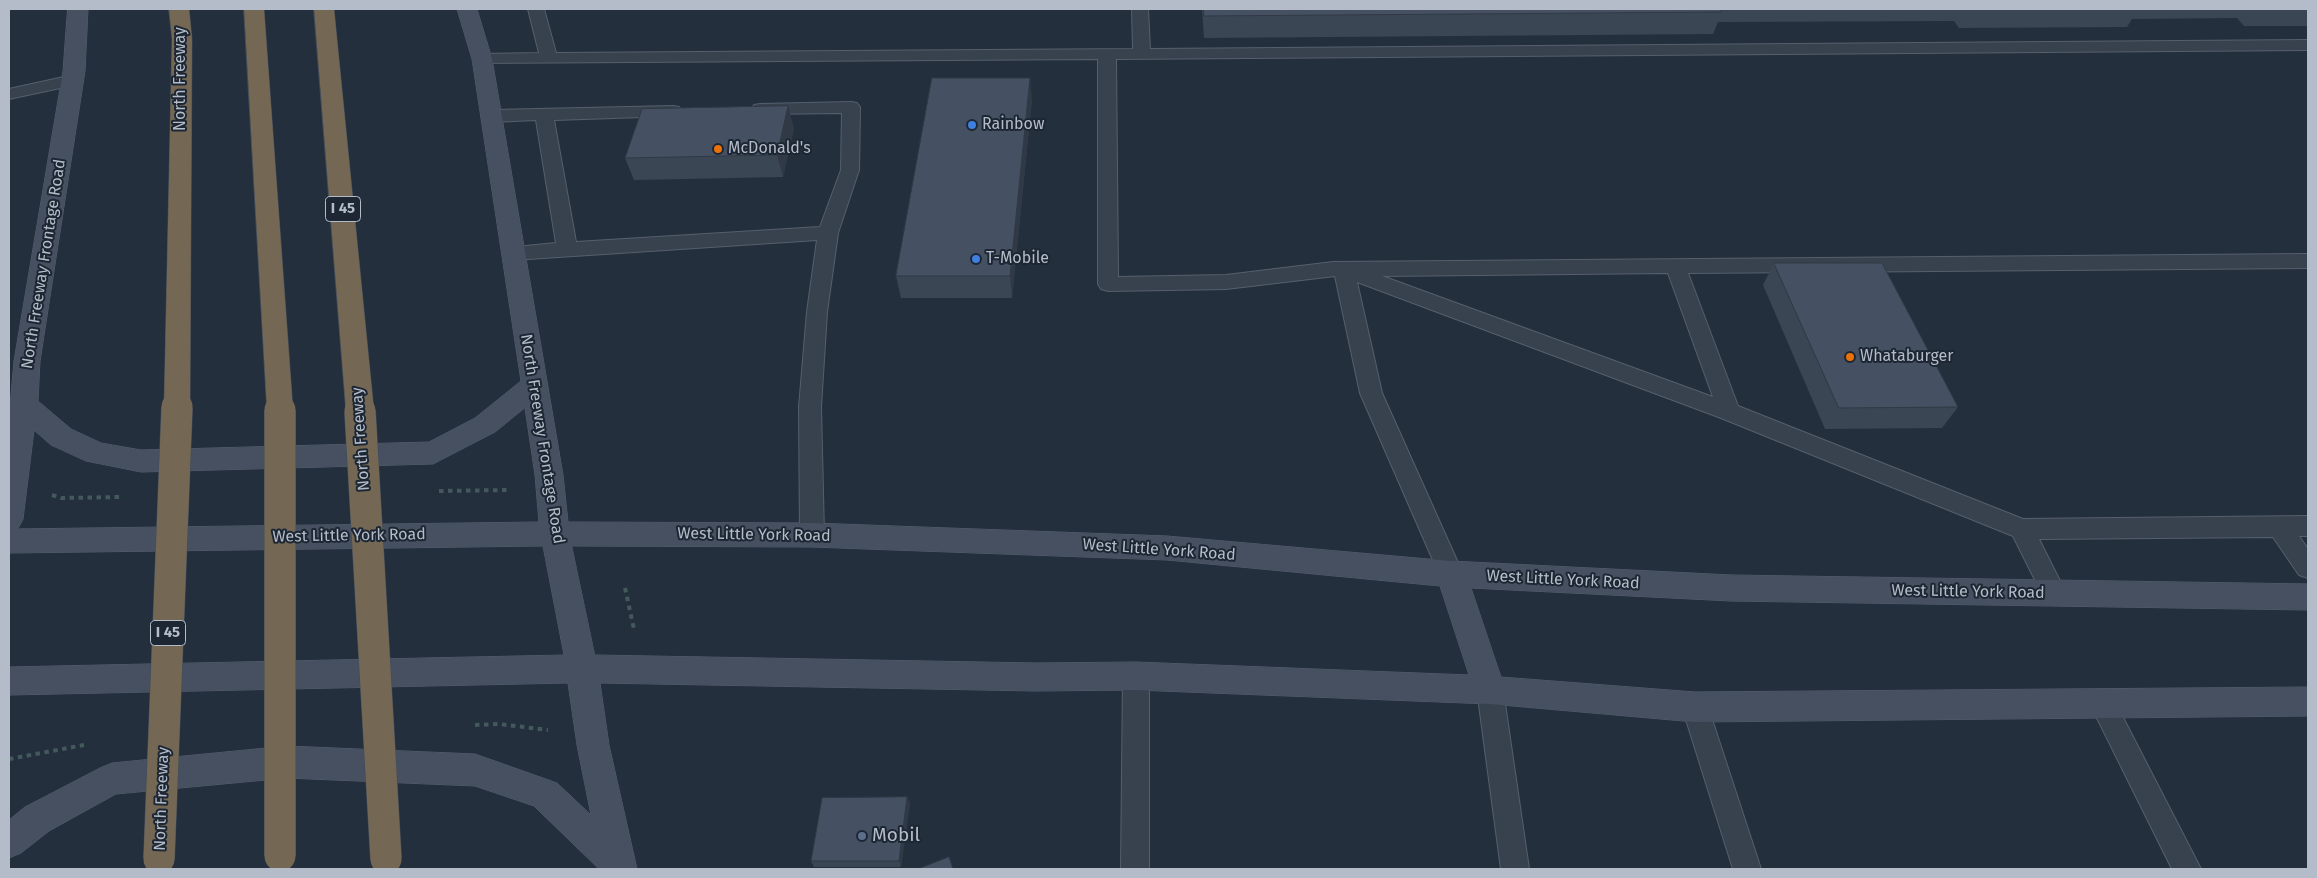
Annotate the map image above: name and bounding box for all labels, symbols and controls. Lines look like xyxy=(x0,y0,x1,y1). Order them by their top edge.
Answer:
street label: North Freeway xyxy=(171,27,191,131)
place label: Rainbow xyxy=(982,115,1044,135)
marker: Rainbow xyxy=(966,119,978,131)
place label: McDonald's xyxy=(728,139,811,159)
marker: McDonald's xyxy=(712,143,724,155)
street label: North Freeway Frontage Road xyxy=(18,158,70,370)
road number: I 45 xyxy=(326,196,360,222)
place label: T-Mobile xyxy=(986,249,1049,269)
marker: T-Mobile xyxy=(970,253,982,265)
street label: North Freeway Frontage Road xyxy=(516,333,568,545)
place label: Whataburger xyxy=(1860,347,1953,367)
marker: Whataburger xyxy=(1844,351,1856,363)
street label: North Freeway xyxy=(348,387,374,491)
street label: West Little York Road xyxy=(677,524,831,546)
street label: West Little York Road xyxy=(272,525,426,547)
street label: West Little York Road xyxy=(1082,535,1236,565)
street label: West Little York Road xyxy=(1486,566,1640,594)
street label: West Little York Road xyxy=(1891,581,2045,603)
road number: I 45 xyxy=(150,620,186,646)
street label: North Freeway xyxy=(151,747,173,851)
place label: Mobil xyxy=(872,825,920,847)
marker: Mobil xyxy=(856,830,868,842)

